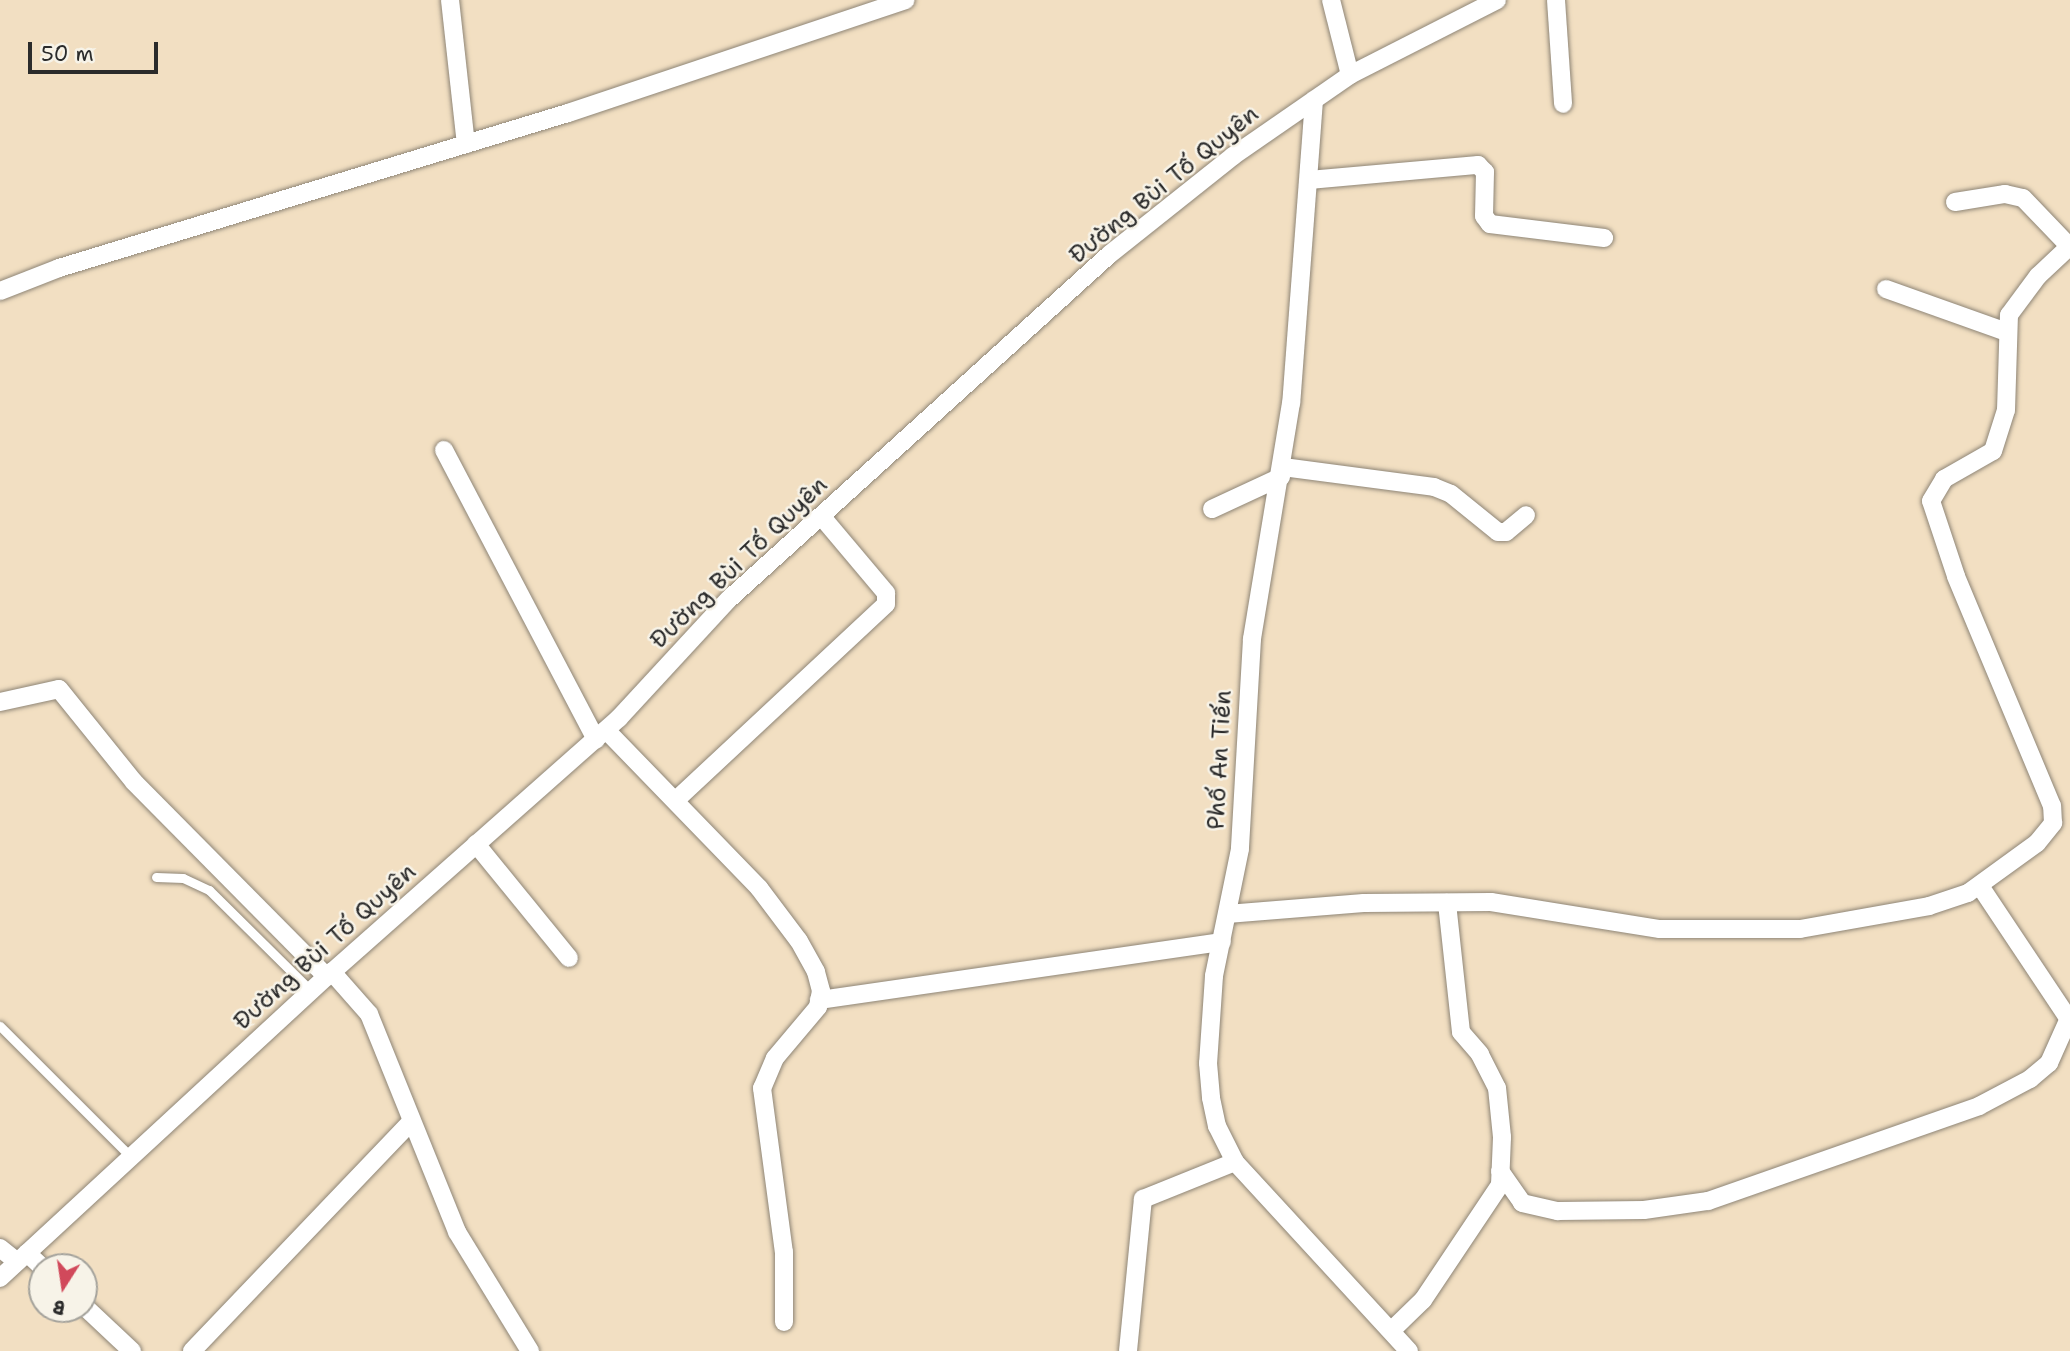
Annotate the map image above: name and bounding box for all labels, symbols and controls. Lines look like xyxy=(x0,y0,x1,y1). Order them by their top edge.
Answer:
scale bar xyxy=(32,28,161,72)
text: 50 m xyxy=(41,40,94,68)
street label: Đường Bùi Tố Quyên xyxy=(1064,100,1264,270)
street label: Đường Bùi Tố Quyên xyxy=(644,471,834,655)
street label: Phố An Tiến xyxy=(1202,689,1238,831)
street label: Đường Bùi Tố Quyên xyxy=(228,858,422,1036)
north arrow xyxy=(28,1253,98,1323)
text: B xyxy=(51,1294,67,1321)

